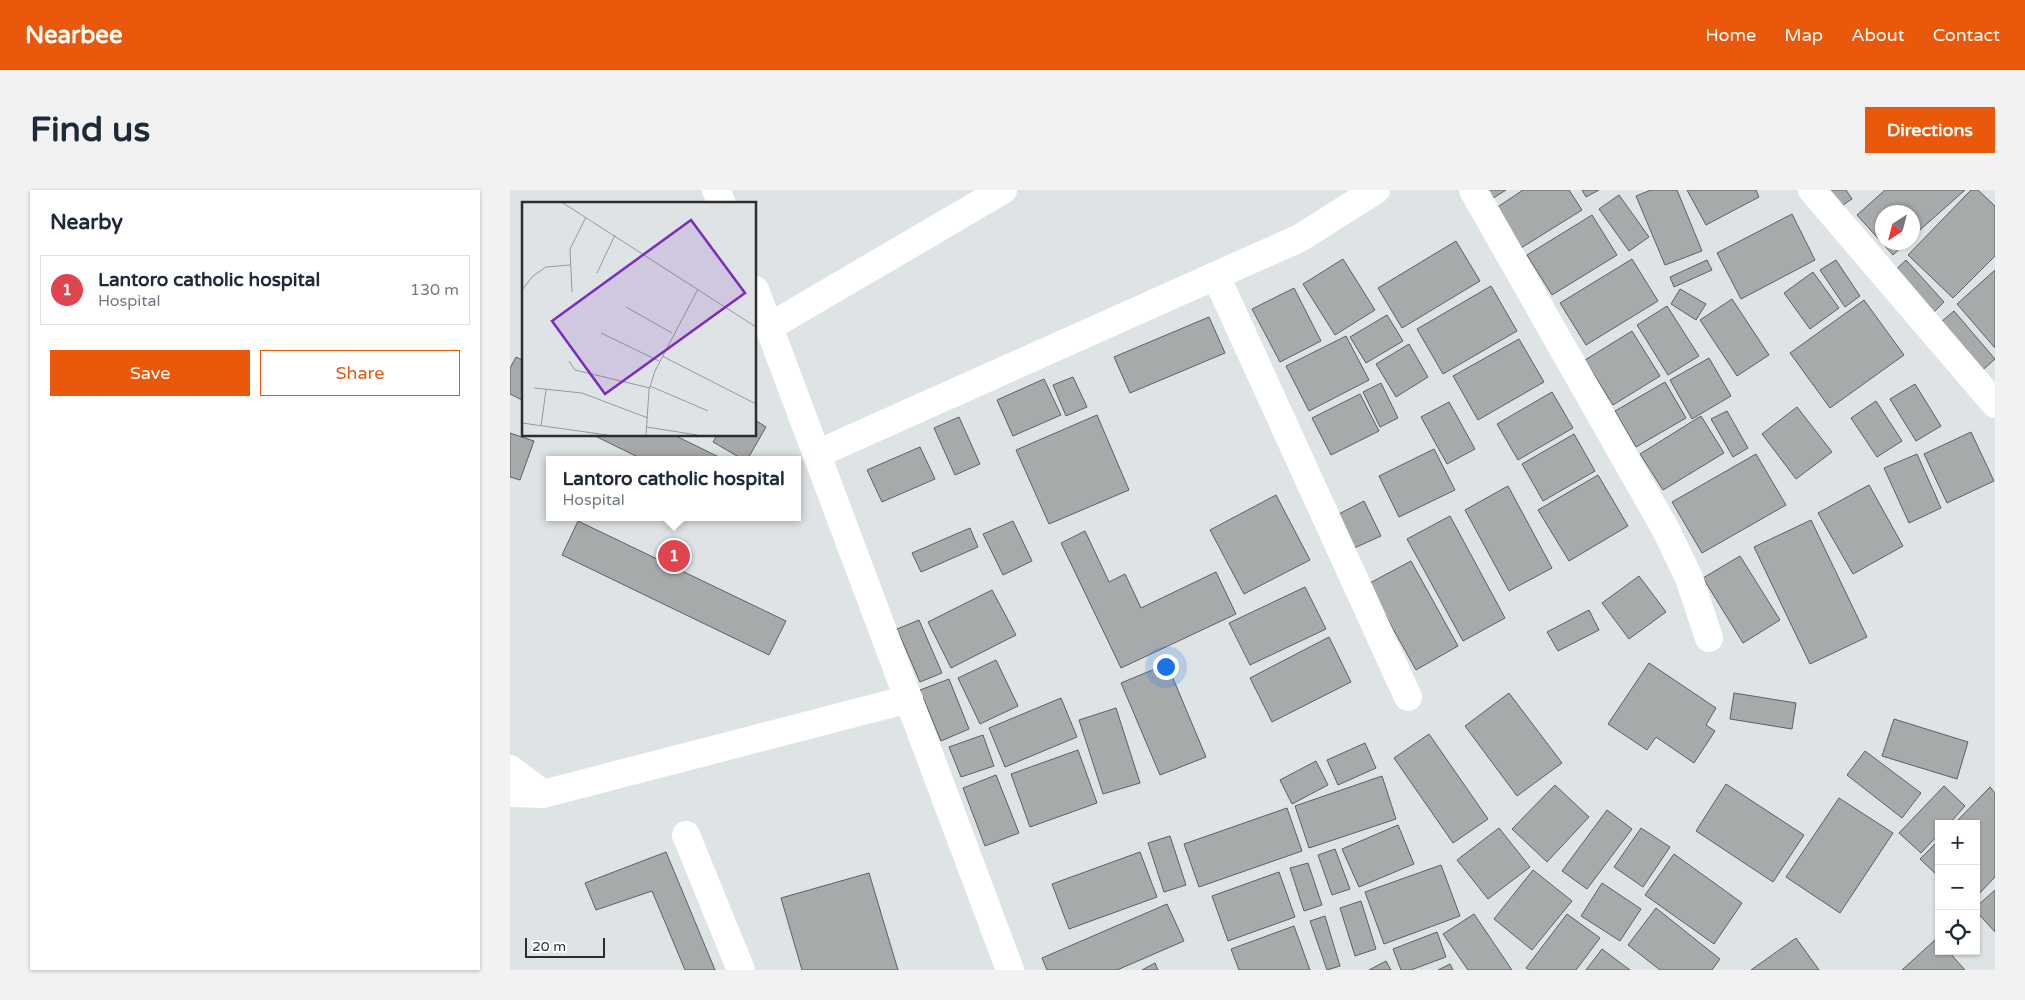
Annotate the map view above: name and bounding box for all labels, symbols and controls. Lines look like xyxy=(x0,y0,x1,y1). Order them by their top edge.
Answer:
text: Nearbee xyxy=(25,21,123,50)
text: Home xyxy=(1705,24,1756,46)
text: Map xyxy=(1784,24,1823,46)
text: About xyxy=(1851,24,1905,46)
text: Contact xyxy=(1933,24,2000,46)
button: Directions xyxy=(1865,107,1995,153)
text: Find us xyxy=(30,109,150,151)
inset map xyxy=(522,202,756,436)
north arrow xyxy=(1875,205,1920,250)
text: Nearby xyxy=(50,210,123,235)
text: Lantoro catholic hospital xyxy=(98,269,320,291)
text: 1 xyxy=(62,280,72,300)
text: 130 m xyxy=(410,280,459,300)
text: Hospital xyxy=(98,291,160,311)
button: Save xyxy=(50,350,250,396)
button: Share xyxy=(260,350,460,396)
popup xyxy=(546,456,801,521)
text: Lantoro catholic hospital xyxy=(562,468,785,490)
text: Hospital xyxy=(562,490,625,510)
pin: 1 xyxy=(658,537,690,575)
your location xyxy=(1153,654,1179,680)
map controls xyxy=(1935,820,1980,955)
button: + xyxy=(1935,820,1980,865)
button: − xyxy=(1935,865,1980,910)
button: locate xyxy=(1935,910,1980,955)
scale bar xyxy=(525,935,605,958)
text: 20 m xyxy=(532,938,566,955)

